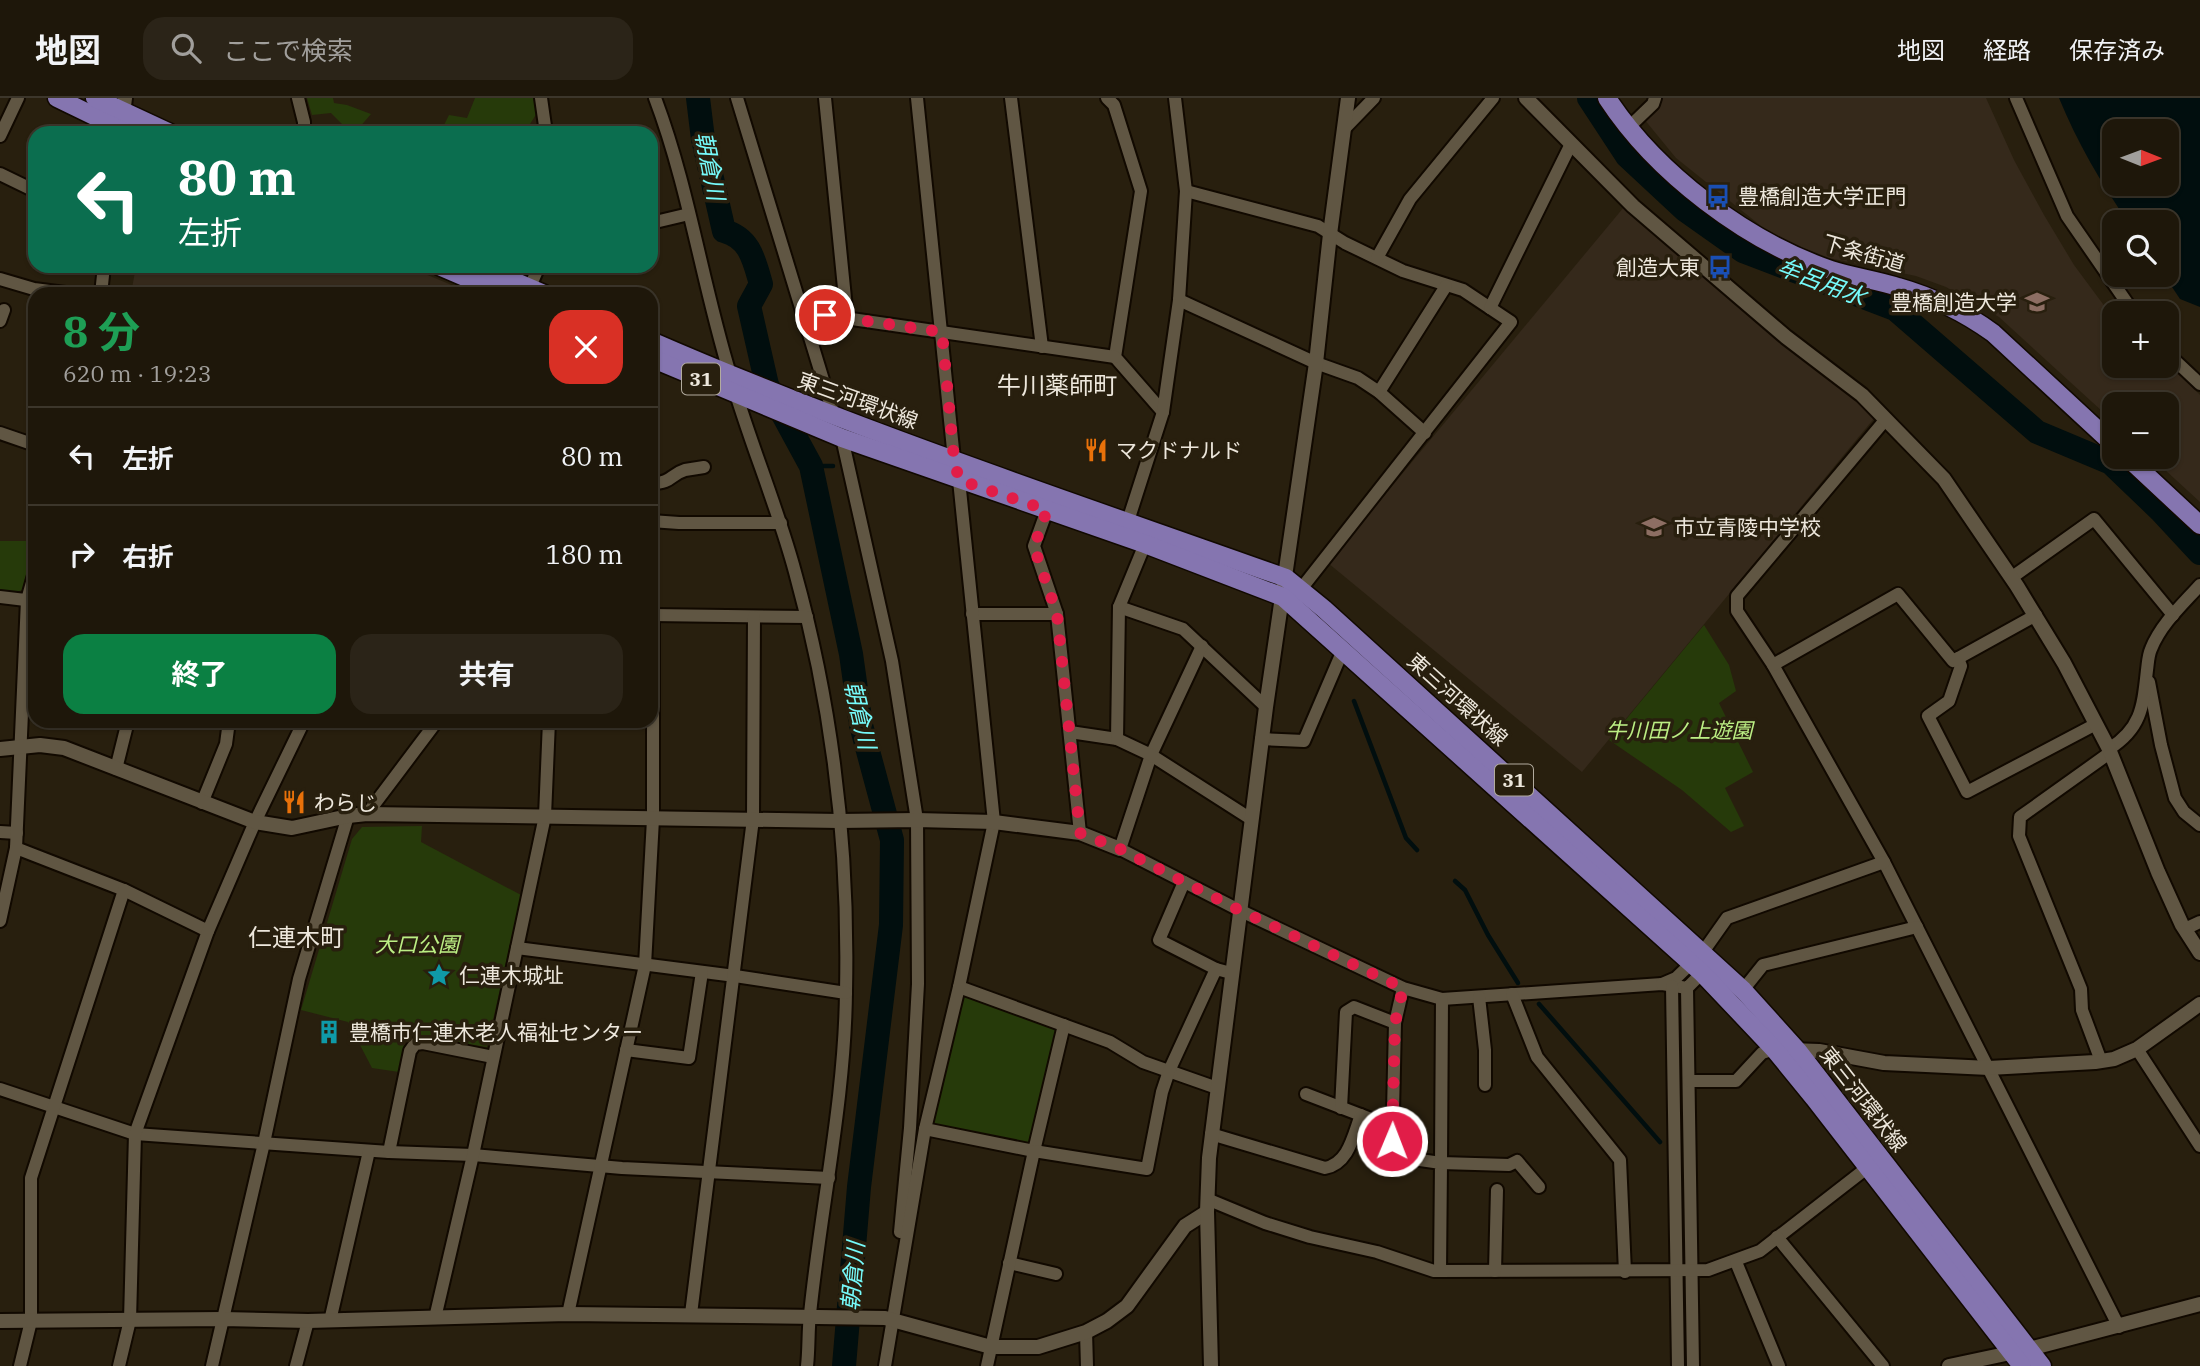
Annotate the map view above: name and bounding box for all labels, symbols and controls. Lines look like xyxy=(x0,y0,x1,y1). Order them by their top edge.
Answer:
search box xyxy=(143,17,633,80)
text: 地図 xyxy=(35,28,101,71)
icon: search xyxy=(167,29,205,67)
text: ここで検索 xyxy=(223,33,353,67)
text: 地図 xyxy=(1897,34,1945,66)
text: 経路 xyxy=(1983,34,2031,66)
text: 保存済み xyxy=(2069,34,2165,66)
north arrow xyxy=(2102,119,2179,196)
map controls xyxy=(2102,119,2179,469)
water label: 朝倉川 xyxy=(690,129,733,206)
text: 80 m xyxy=(178,145,296,208)
icon: left xyxy=(63,154,154,245)
bus stop icon: 豊橋創造大学正門 xyxy=(1704,182,1732,210)
place label: 豊橋創造大学正門 xyxy=(1738,182,1906,210)
button: search xyxy=(2102,210,2179,287)
text: 左折 xyxy=(178,211,242,253)
street label: 下条街道 xyxy=(1820,228,1908,278)
water label: 牟呂用水 xyxy=(1774,251,1873,313)
place label: 創造大東 xyxy=(1616,253,1700,281)
bus stop icon: 創造大東 xyxy=(1706,253,1734,281)
pin xyxy=(795,285,855,345)
place label: 豊橋創造大学 xyxy=(1891,288,2017,316)
school or university icon: 豊橋創造大学 xyxy=(2023,288,2051,316)
icon: arrive xyxy=(806,296,844,334)
button: + xyxy=(2102,301,2179,378)
text: 8 分 xyxy=(63,304,140,359)
button: close xyxy=(549,310,623,384)
text: 620 m · 19:23 xyxy=(63,358,212,388)
road number: 31 xyxy=(682,364,720,394)
street label: 東三河環状線 xyxy=(794,365,922,435)
district label: 牛川薬師町 xyxy=(997,369,1117,401)
button: − xyxy=(2102,392,2179,469)
restaurant icon: マクドナルド xyxy=(1082,436,1110,464)
place label: マクドナルド xyxy=(1116,436,1242,464)
icon: left xyxy=(63,437,101,475)
text: 80 m xyxy=(561,439,623,473)
text: 左折 xyxy=(122,441,174,475)
school or university icon: 市立青陵中学校 xyxy=(1640,513,1668,541)
place label: 市立青陵中学校 xyxy=(1674,513,1821,541)
icon: right xyxy=(63,535,101,573)
text: 180 m xyxy=(545,537,623,571)
text: 右折 xyxy=(122,539,174,573)
button: 終了 xyxy=(63,634,336,714)
button: 共有 xyxy=(350,634,623,714)
street label: 東三河環状線 xyxy=(1402,646,1514,752)
water label: 朝倉川 xyxy=(839,678,884,755)
park label: 牛川田ノ上遊園 xyxy=(1606,716,1755,744)
road number: 31 xyxy=(1495,764,1533,796)
restaurant icon: わらじ xyxy=(280,788,308,816)
place label: わらじ xyxy=(314,788,377,816)
district label: 仁連木町 xyxy=(248,921,344,953)
park label: 大口公園 xyxy=(375,930,462,958)
place icon: 仁連木城址 xyxy=(425,961,453,989)
place label: 仁連木城址 xyxy=(459,961,564,989)
building icon: 豊橋市仁連木老人福祉センター xyxy=(315,1018,343,1046)
place label: 豊橋市仁連木老人福祉センター xyxy=(349,1018,643,1046)
street label: 東三河環状線 xyxy=(1814,1041,1914,1157)
position arrow xyxy=(1355,1104,1429,1178)
water label: 朝倉川 xyxy=(834,1237,870,1312)

